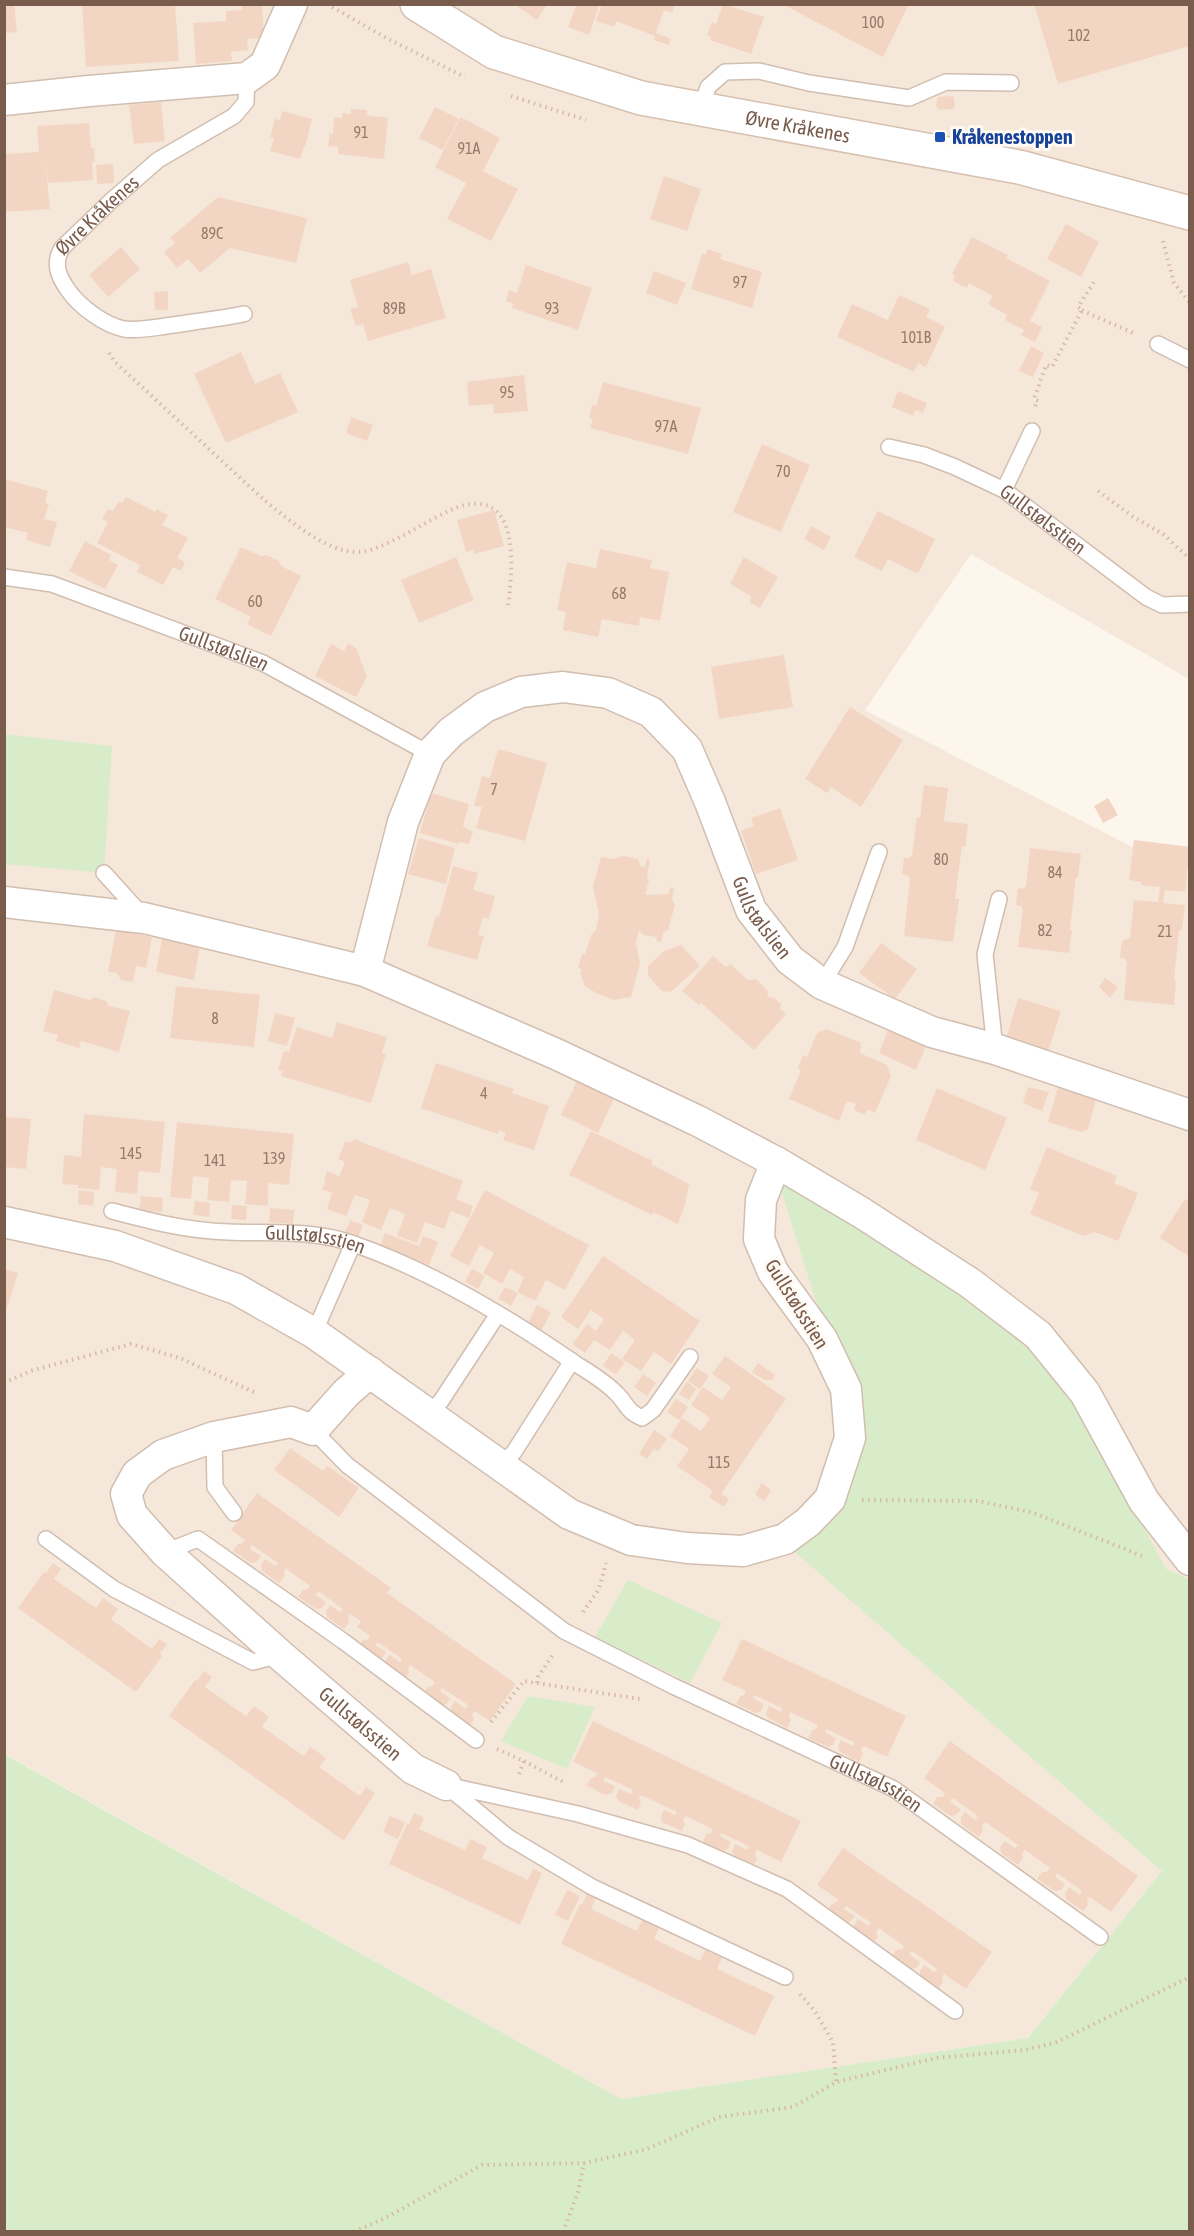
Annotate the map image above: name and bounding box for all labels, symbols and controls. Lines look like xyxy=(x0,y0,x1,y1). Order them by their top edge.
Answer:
house number: 100 xyxy=(862,13,884,31)
house number: 102 xyxy=(1068,26,1090,44)
street label: Øvre Kråkenes xyxy=(744,105,852,147)
house number: 91 xyxy=(353,123,369,141)
place label: Kråkenestoppen xyxy=(952,125,1073,148)
marker: Kråkenestoppen xyxy=(933,130,947,144)
house number: 91A xyxy=(458,139,481,157)
street label: Øvre Kråkenes xyxy=(50,170,143,259)
house number: 89C xyxy=(201,224,223,242)
house number: 97 xyxy=(732,273,748,291)
house number: 89B xyxy=(383,299,406,317)
house number: 93 xyxy=(544,299,560,317)
house number: 101B xyxy=(901,328,931,346)
house number: 95 xyxy=(499,383,515,401)
house number: 97A xyxy=(655,417,678,435)
house number: 70 xyxy=(775,462,791,480)
street label: Gullstølsstien xyxy=(996,479,1091,559)
house number: 68 xyxy=(611,584,627,602)
house number: 60 xyxy=(247,592,263,610)
street label: Gullstølslien xyxy=(176,621,273,675)
house number: 7 xyxy=(490,780,498,798)
house number: 80 xyxy=(933,850,949,868)
house number: 84 xyxy=(1047,863,1063,881)
street label: Gullstølslien xyxy=(728,873,797,963)
house number: 82 xyxy=(1037,921,1053,939)
house number: 21 xyxy=(1157,922,1173,940)
house number: 8 xyxy=(211,1009,219,1027)
house number: 4 xyxy=(480,1084,488,1102)
house number: 145 xyxy=(120,1144,142,1162)
house number: 139 xyxy=(263,1149,285,1167)
house number: 141 xyxy=(204,1151,226,1169)
street label: Gullstølsstien xyxy=(265,1221,369,1258)
street label: Gullstølsstien xyxy=(761,1255,834,1353)
house number: 115 xyxy=(708,1453,730,1471)
street label: Gullstølsstien xyxy=(315,1682,407,1765)
street label: Gullstølsstien xyxy=(826,1749,927,1817)

